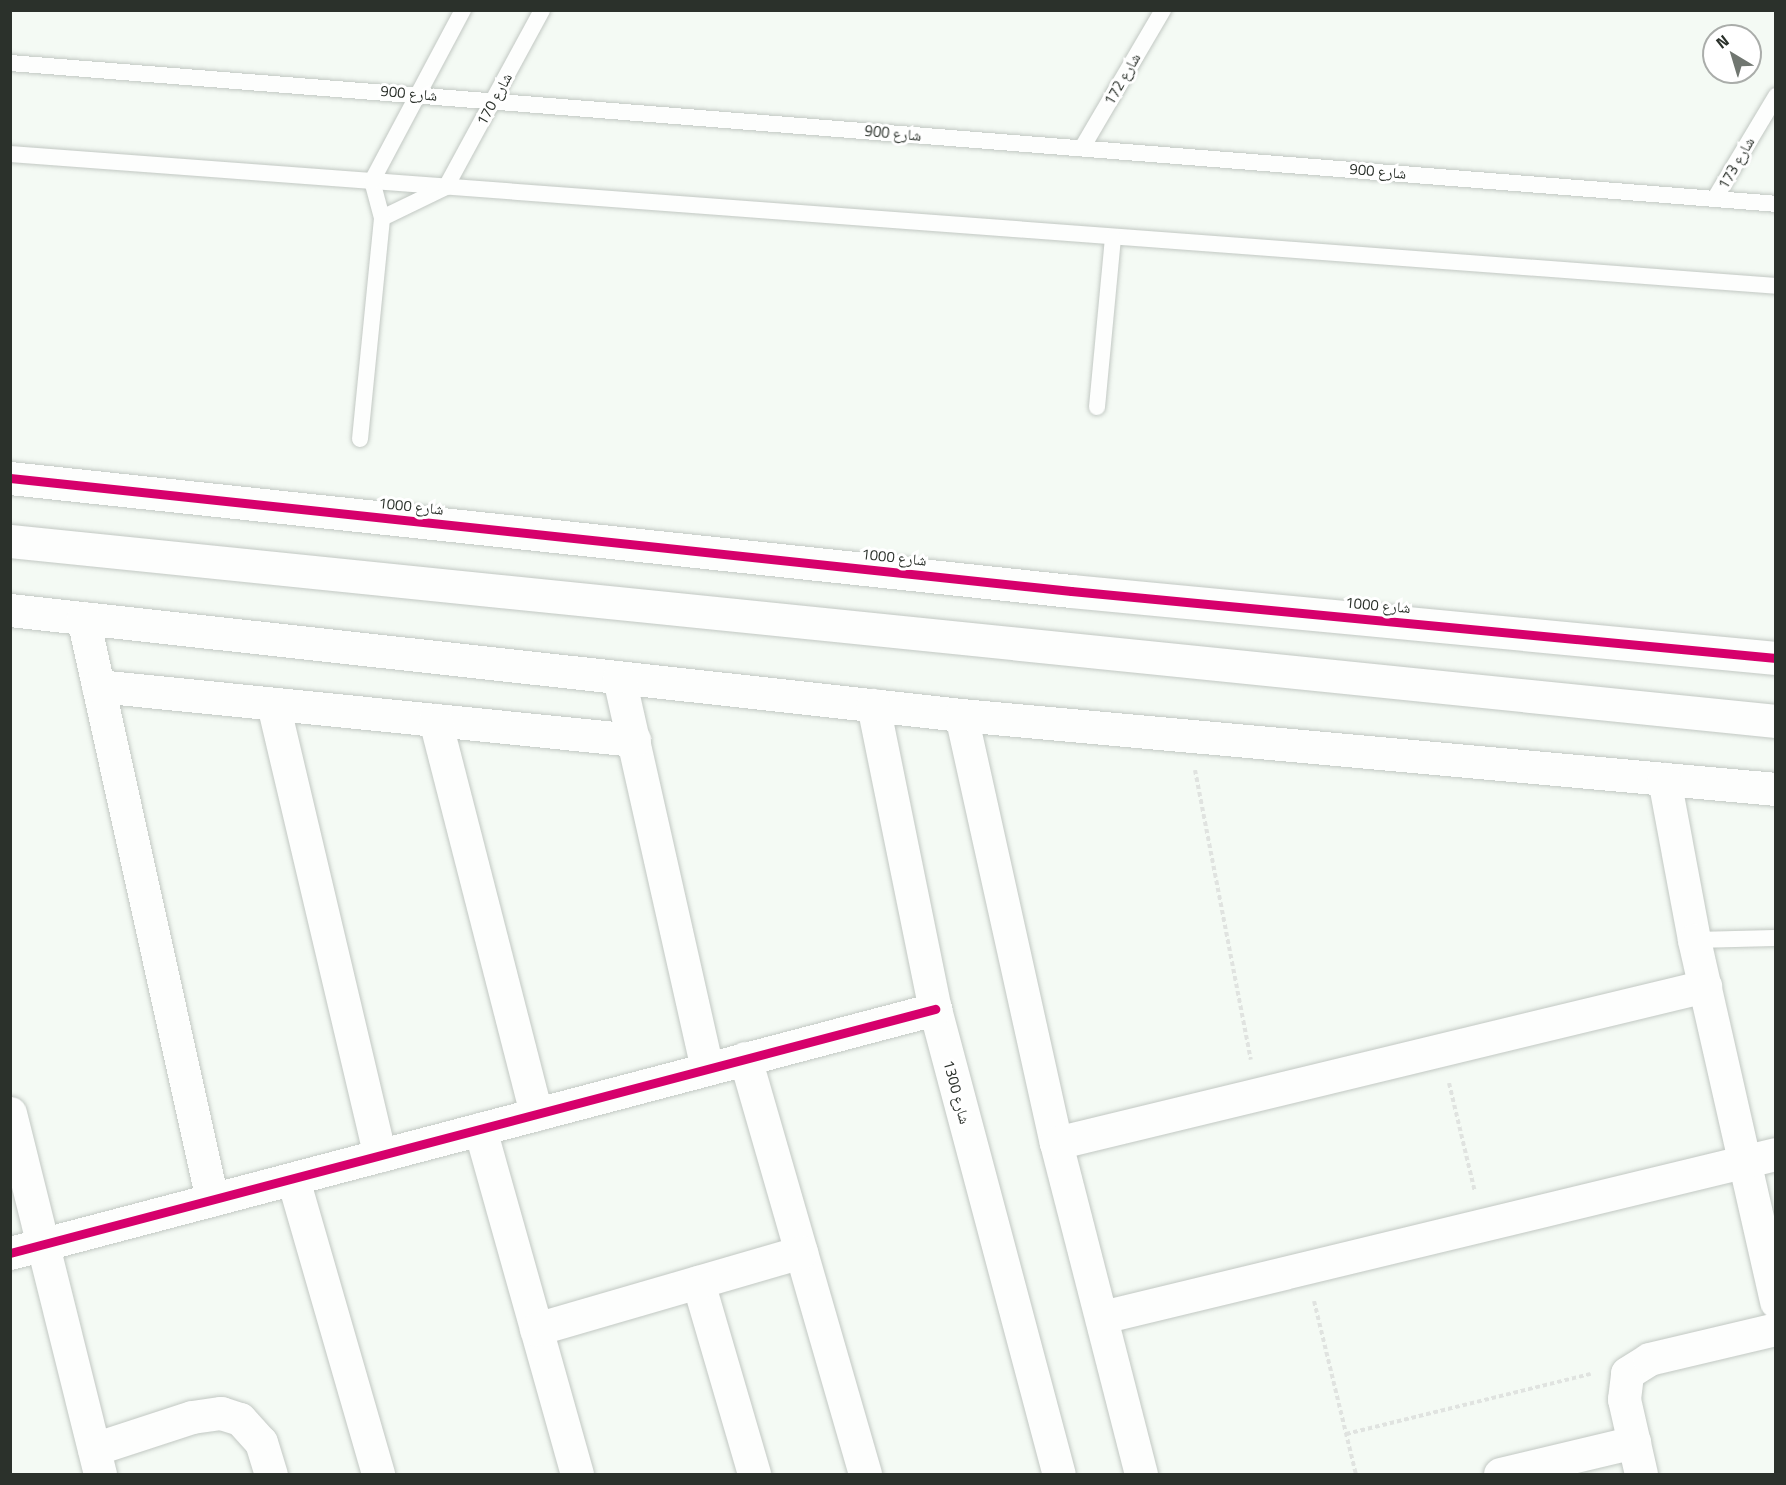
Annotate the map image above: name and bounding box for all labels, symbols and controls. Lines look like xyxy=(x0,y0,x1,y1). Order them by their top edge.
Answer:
north arrow xyxy=(1702,24,1762,84)
text: N xyxy=(1710,29,1734,54)
street label: شارع 172 xyxy=(1100,50,1144,108)
street label: شارع 170 xyxy=(472,70,516,128)
street label: شارع 900 xyxy=(380,82,438,104)
street label: شارع 900 xyxy=(864,122,922,144)
street label: شارع 173 xyxy=(1714,134,1758,192)
street label: شارع 900 xyxy=(1349,160,1407,182)
street label: شارع 1000 xyxy=(378,494,444,518)
street label: شارع 1000 xyxy=(861,545,927,569)
street label: شارع 1000 xyxy=(1345,593,1411,617)
street label: شارع 1300 xyxy=(940,1058,974,1126)

